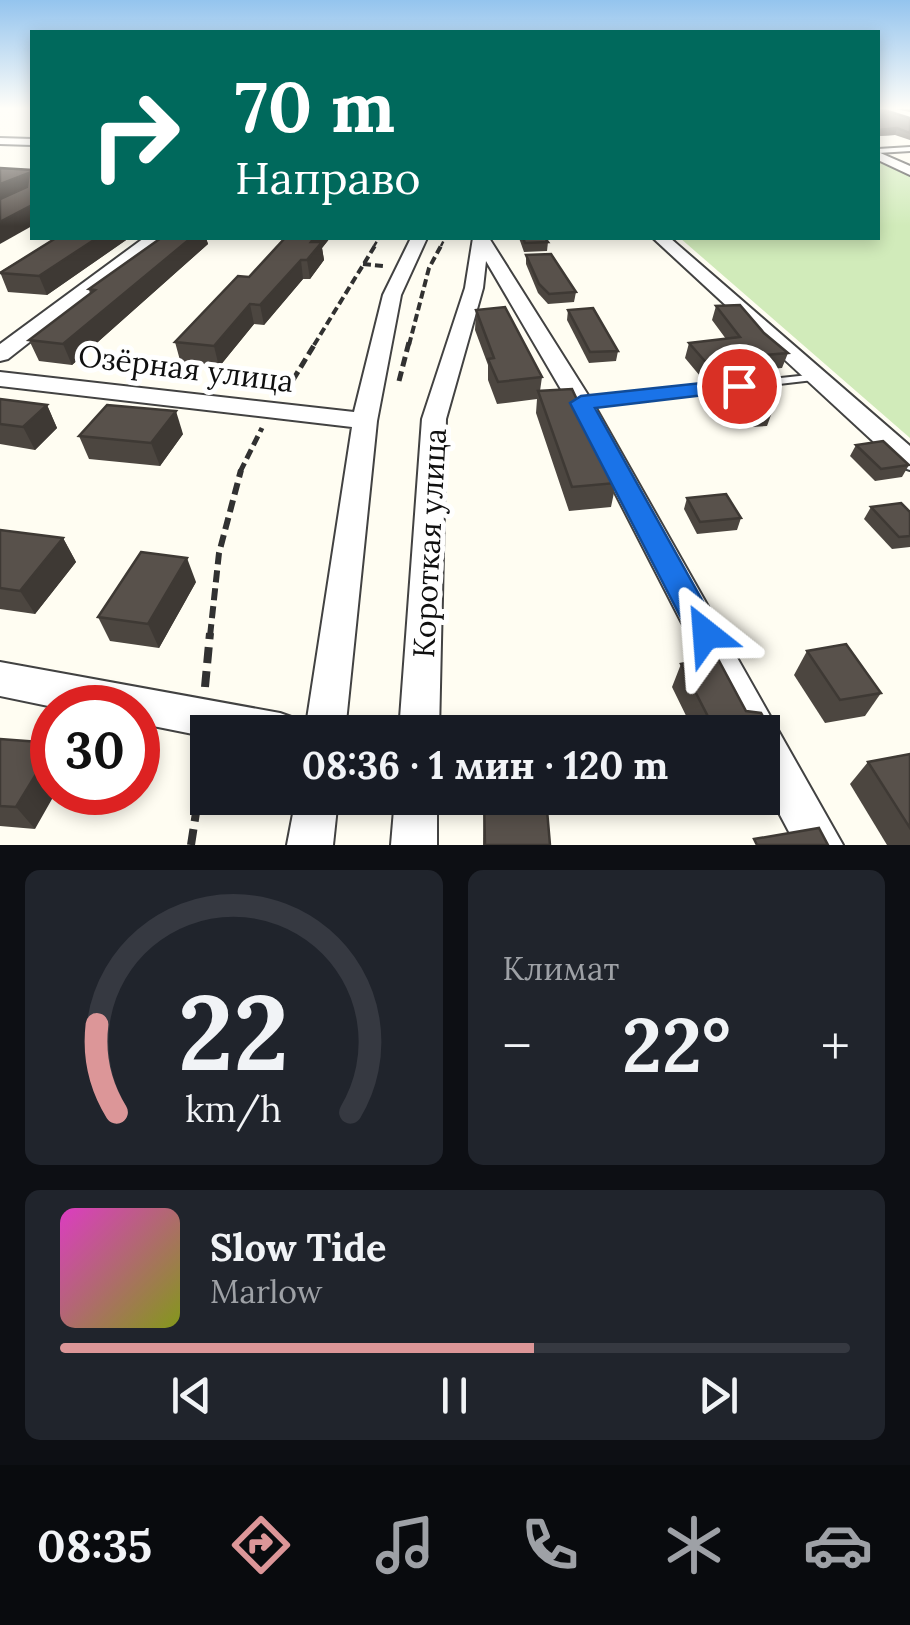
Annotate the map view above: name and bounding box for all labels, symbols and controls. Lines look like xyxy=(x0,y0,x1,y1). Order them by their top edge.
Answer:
text: 70 m xyxy=(235,62,395,151)
icon: right xyxy=(70,70,200,200)
text: Направо xyxy=(235,149,421,206)
street label: Озёрная улица xyxy=(76,336,296,401)
pin xyxy=(697,344,782,429)
icon: arrive xyxy=(712,359,767,414)
street label: Короткая улица xyxy=(404,427,455,659)
position arrow xyxy=(654,582,758,686)
speed limit sign: 30 xyxy=(30,685,160,815)
text: 08:36 · 1 мин · 120 m xyxy=(302,741,668,789)
text: Климат xyxy=(503,948,619,989)
text: 22 xyxy=(178,965,289,1098)
text: 22° xyxy=(622,997,731,1093)
text: − xyxy=(503,1011,532,1081)
text: + xyxy=(821,1011,850,1081)
text: km/h xyxy=(185,1086,282,1132)
text: Slow Tide xyxy=(210,1223,387,1271)
text: Marlow xyxy=(210,1271,322,1312)
icon: previous xyxy=(164,1368,219,1423)
icon: pause xyxy=(427,1368,482,1423)
icon: next xyxy=(691,1368,746,1423)
icon: directions xyxy=(226,1510,296,1580)
icon: music xyxy=(370,1510,440,1580)
icon: phone xyxy=(515,1510,585,1580)
icon: climate xyxy=(659,1510,729,1580)
icon: car xyxy=(803,1510,873,1580)
text: 08:35 xyxy=(37,1517,152,1574)

